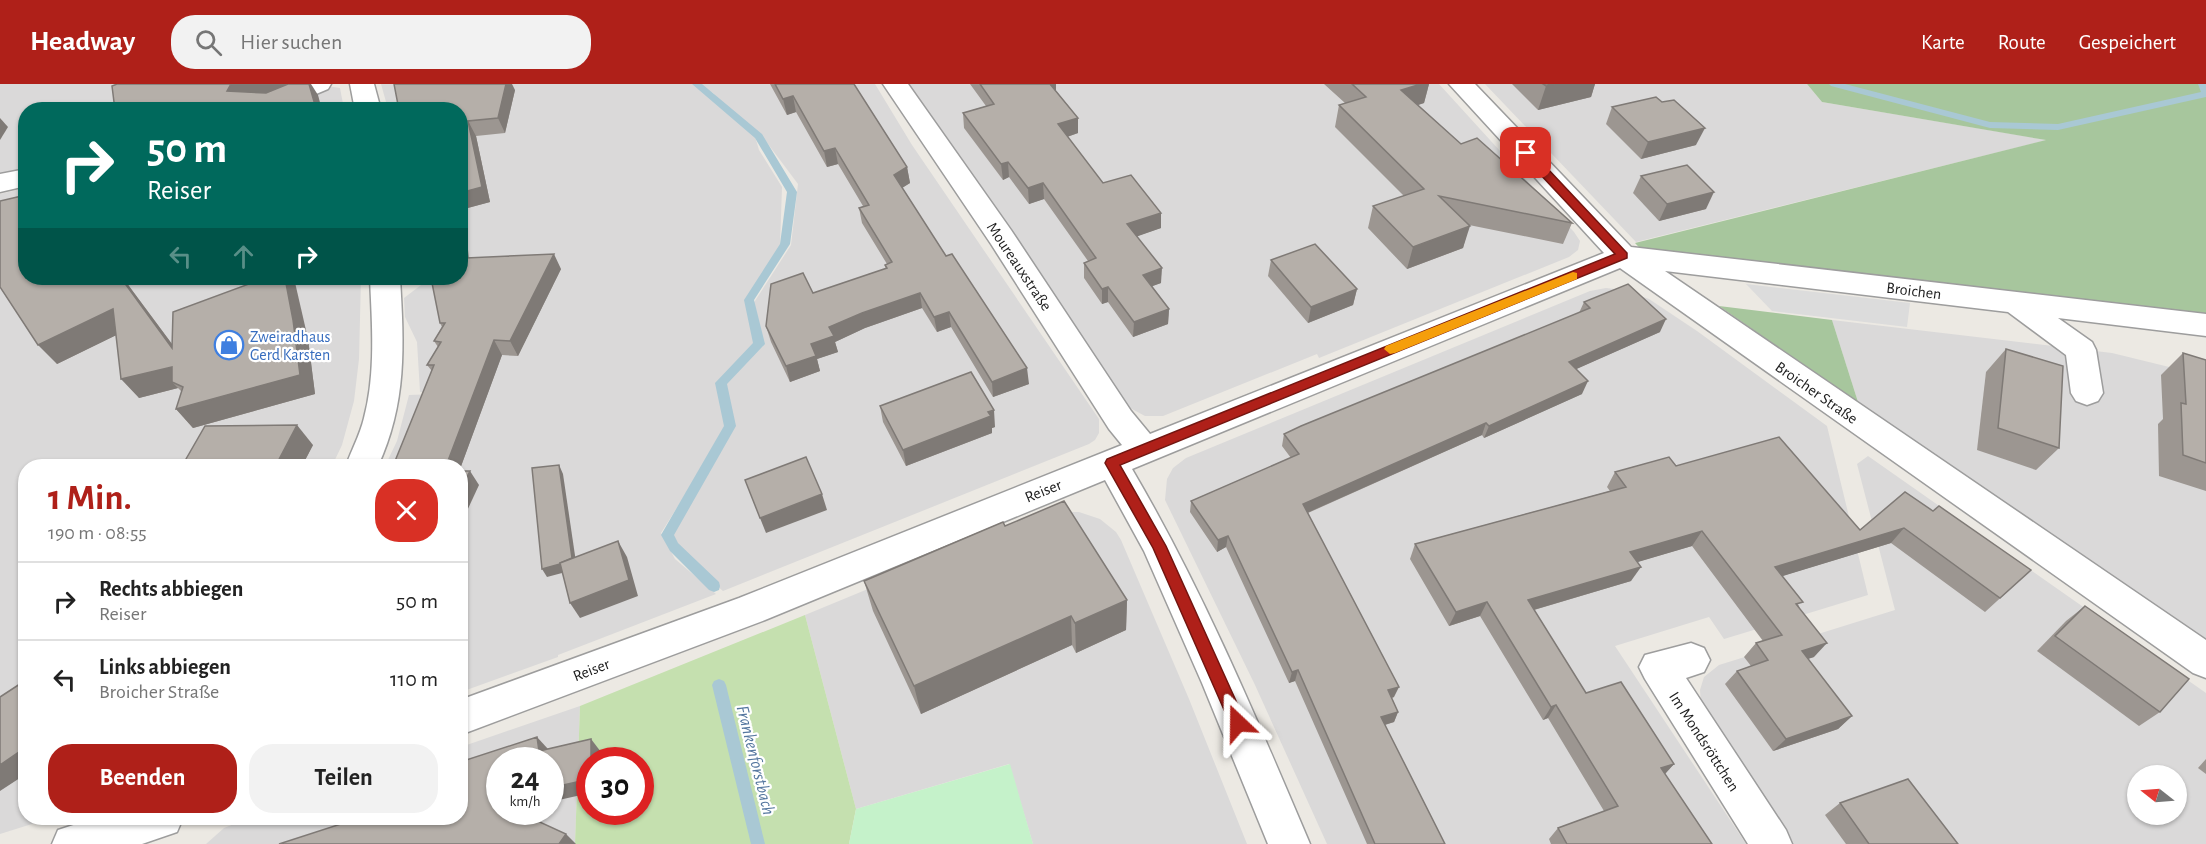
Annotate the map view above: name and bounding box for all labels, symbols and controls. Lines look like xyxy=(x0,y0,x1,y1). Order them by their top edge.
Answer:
search box xyxy=(171,15,591,69)
icon: search xyxy=(192,26,225,59)
text: Headway xyxy=(30,28,135,56)
text: Hier suchen xyxy=(240,31,342,53)
text: Karte xyxy=(1921,32,1965,53)
text: Route xyxy=(1998,32,2046,53)
text: Gespeichert xyxy=(2079,32,2176,53)
icon: right xyxy=(48,126,126,204)
pin xyxy=(1500,127,1551,178)
text: 50 m xyxy=(147,128,227,170)
icon: arrive xyxy=(1509,136,1542,169)
text: Reiser xyxy=(147,177,211,204)
street label: Moureauxstraße xyxy=(984,219,1055,314)
icon: left xyxy=(164,240,197,273)
icon: ahead xyxy=(227,240,260,273)
icon: right xyxy=(290,240,323,273)
street label: Broichen xyxy=(1885,280,1942,302)
shop icon: Zweiradhaus Gerd Karsten xyxy=(213,329,245,361)
place label: Zweiradhaus Gerd Karsten xyxy=(250,329,330,363)
street label: Broicher Straße xyxy=(1772,359,1860,427)
street label: Reiser xyxy=(1023,476,1065,505)
button: close xyxy=(375,479,438,542)
text: 1 Min. xyxy=(48,480,132,516)
text: 190 m · 08:55 xyxy=(48,523,147,543)
text: Rechts abbiegen xyxy=(99,578,243,600)
icon: right xyxy=(48,585,81,618)
text: 50 m xyxy=(396,590,438,612)
text: Reiser xyxy=(99,604,147,624)
street label: Reiser xyxy=(571,655,613,684)
text: Links abbiegen xyxy=(99,656,231,678)
icon: left xyxy=(48,663,81,696)
text: 110 m xyxy=(390,668,438,690)
text: Broicher Straße xyxy=(99,682,219,702)
street label: Im Mondsröttchen xyxy=(1666,689,1742,794)
position arrow xyxy=(1206,691,1270,755)
water label: Frankenforstbach xyxy=(733,704,777,817)
button: Beenden xyxy=(48,744,237,813)
button: Teilen xyxy=(249,744,438,813)
speed limit sign: 30 xyxy=(576,747,654,825)
text: 24 xyxy=(510,764,540,794)
north arrow xyxy=(2127,765,2187,825)
map controls xyxy=(2127,765,2187,825)
text: km/h xyxy=(510,794,540,809)

